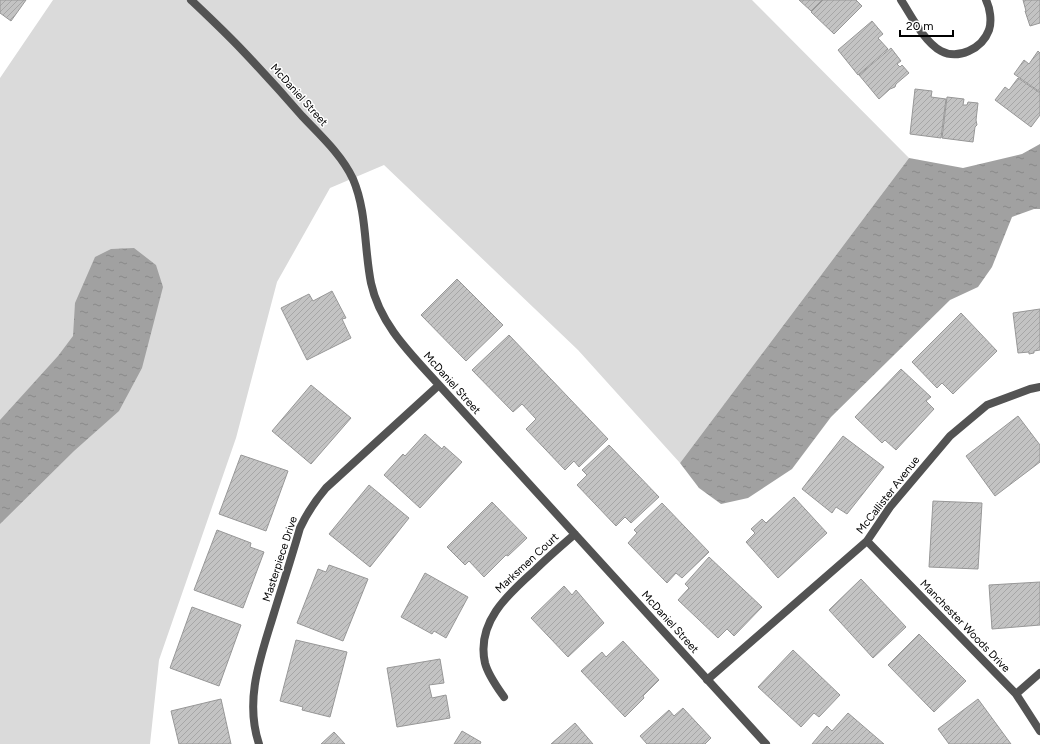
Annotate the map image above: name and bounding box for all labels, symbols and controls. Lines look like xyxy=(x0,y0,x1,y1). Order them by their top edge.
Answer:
scale bar xyxy=(900,12,953,38)
text: 20 m xyxy=(906,19,934,33)
street label: McDaniel Street xyxy=(268,61,330,129)
street label: McDaniel Street xyxy=(421,349,483,417)
street label: McCallister Avenue xyxy=(854,454,922,536)
street label: Masterpiece Drive xyxy=(260,515,300,603)
street label: Marksmen Court xyxy=(493,530,561,596)
street label: Manchester Woods Drive xyxy=(917,577,1013,675)
street label: McDaniel Street xyxy=(639,588,701,656)

